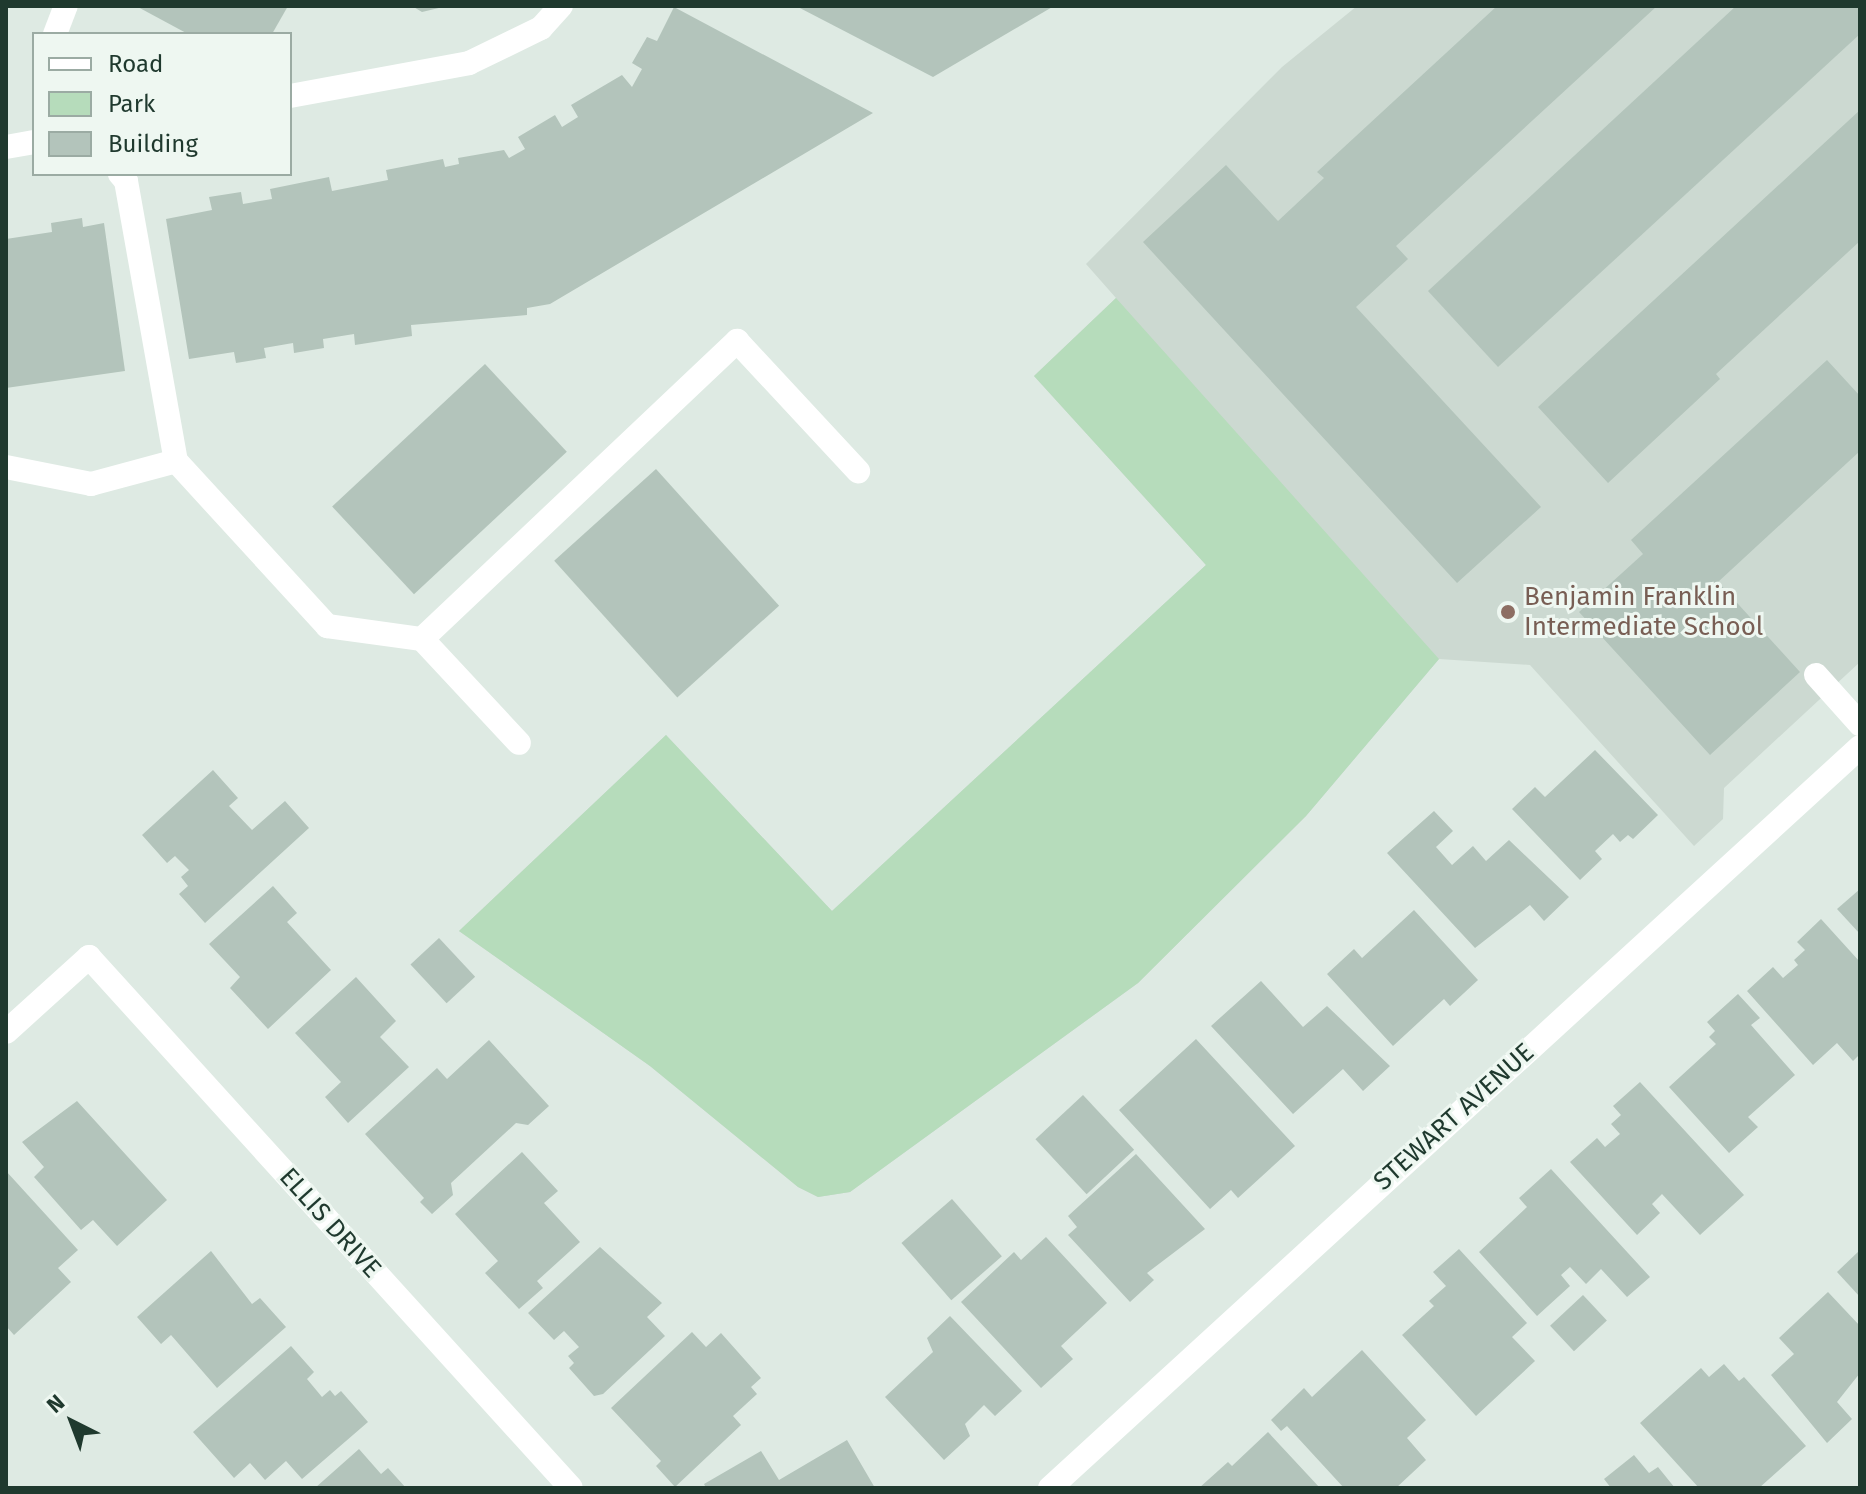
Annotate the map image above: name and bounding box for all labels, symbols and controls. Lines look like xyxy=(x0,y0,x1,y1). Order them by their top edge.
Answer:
legend xyxy=(32,32,292,176)
text: Road xyxy=(108,50,163,78)
text: Park xyxy=(108,90,155,118)
text: Building xyxy=(108,130,198,158)
place label: Benjamin Franklin Intermediate School xyxy=(1524,581,1763,642)
marker: Benjamin Franklin Intermediate School xyxy=(1499,603,1517,621)
street label: STEWART AVENUE xyxy=(1368,1037,1540,1197)
street label: ELLIS DRIVE xyxy=(273,1162,387,1284)
north arrow xyxy=(32,1382,112,1462)
text: N xyxy=(41,1389,70,1419)

